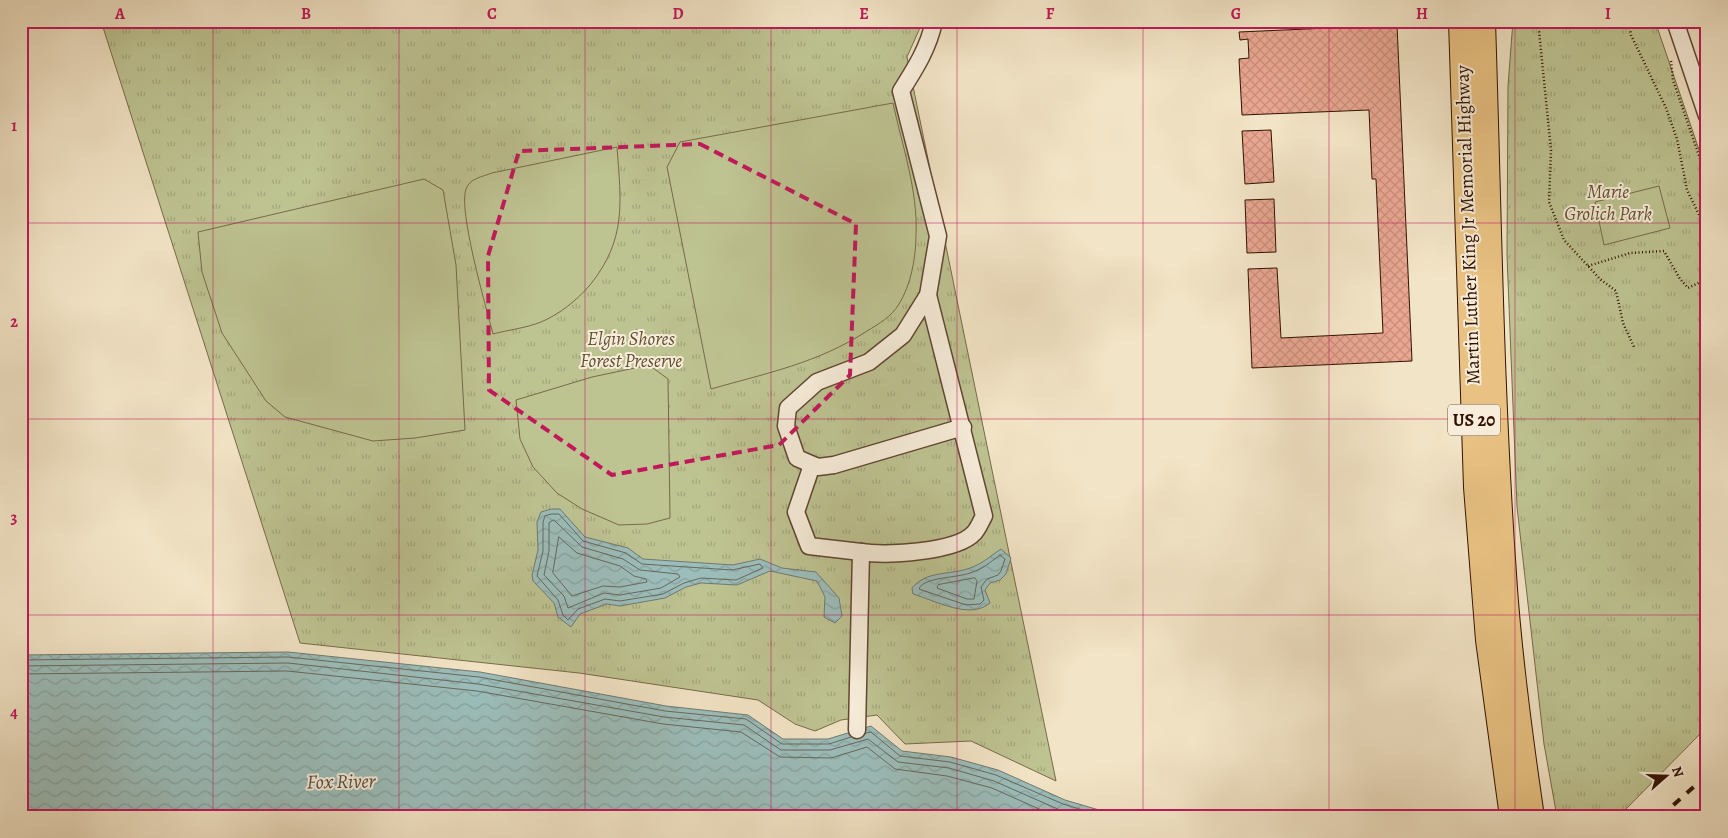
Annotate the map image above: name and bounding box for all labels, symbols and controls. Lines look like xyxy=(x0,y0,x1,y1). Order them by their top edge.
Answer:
text: A xyxy=(114,3,126,25)
text: B xyxy=(301,3,311,25)
text: C xyxy=(487,3,497,25)
text: D xyxy=(672,3,684,25)
text: E xyxy=(859,3,869,25)
text: F xyxy=(1046,3,1055,25)
text: G xyxy=(1231,3,1241,25)
text: H xyxy=(1416,3,1428,25)
text: I xyxy=(1605,3,1611,25)
street label: Martin Luther King Jr Memorial Highway xyxy=(1449,64,1487,385)
text: 1 xyxy=(11,115,17,137)
park label: Marie Grolich Park xyxy=(1564,179,1652,227)
text: 2 xyxy=(10,311,18,333)
park label: Elgin Shores Forest Preserve xyxy=(580,326,682,374)
road number: US 20 xyxy=(1448,404,1500,436)
text: 3 xyxy=(11,507,18,529)
text: 4 xyxy=(10,702,18,724)
north arrow xyxy=(1640,750,1690,800)
text: N xyxy=(1667,764,1688,780)
water label: Fox River xyxy=(306,767,377,796)

